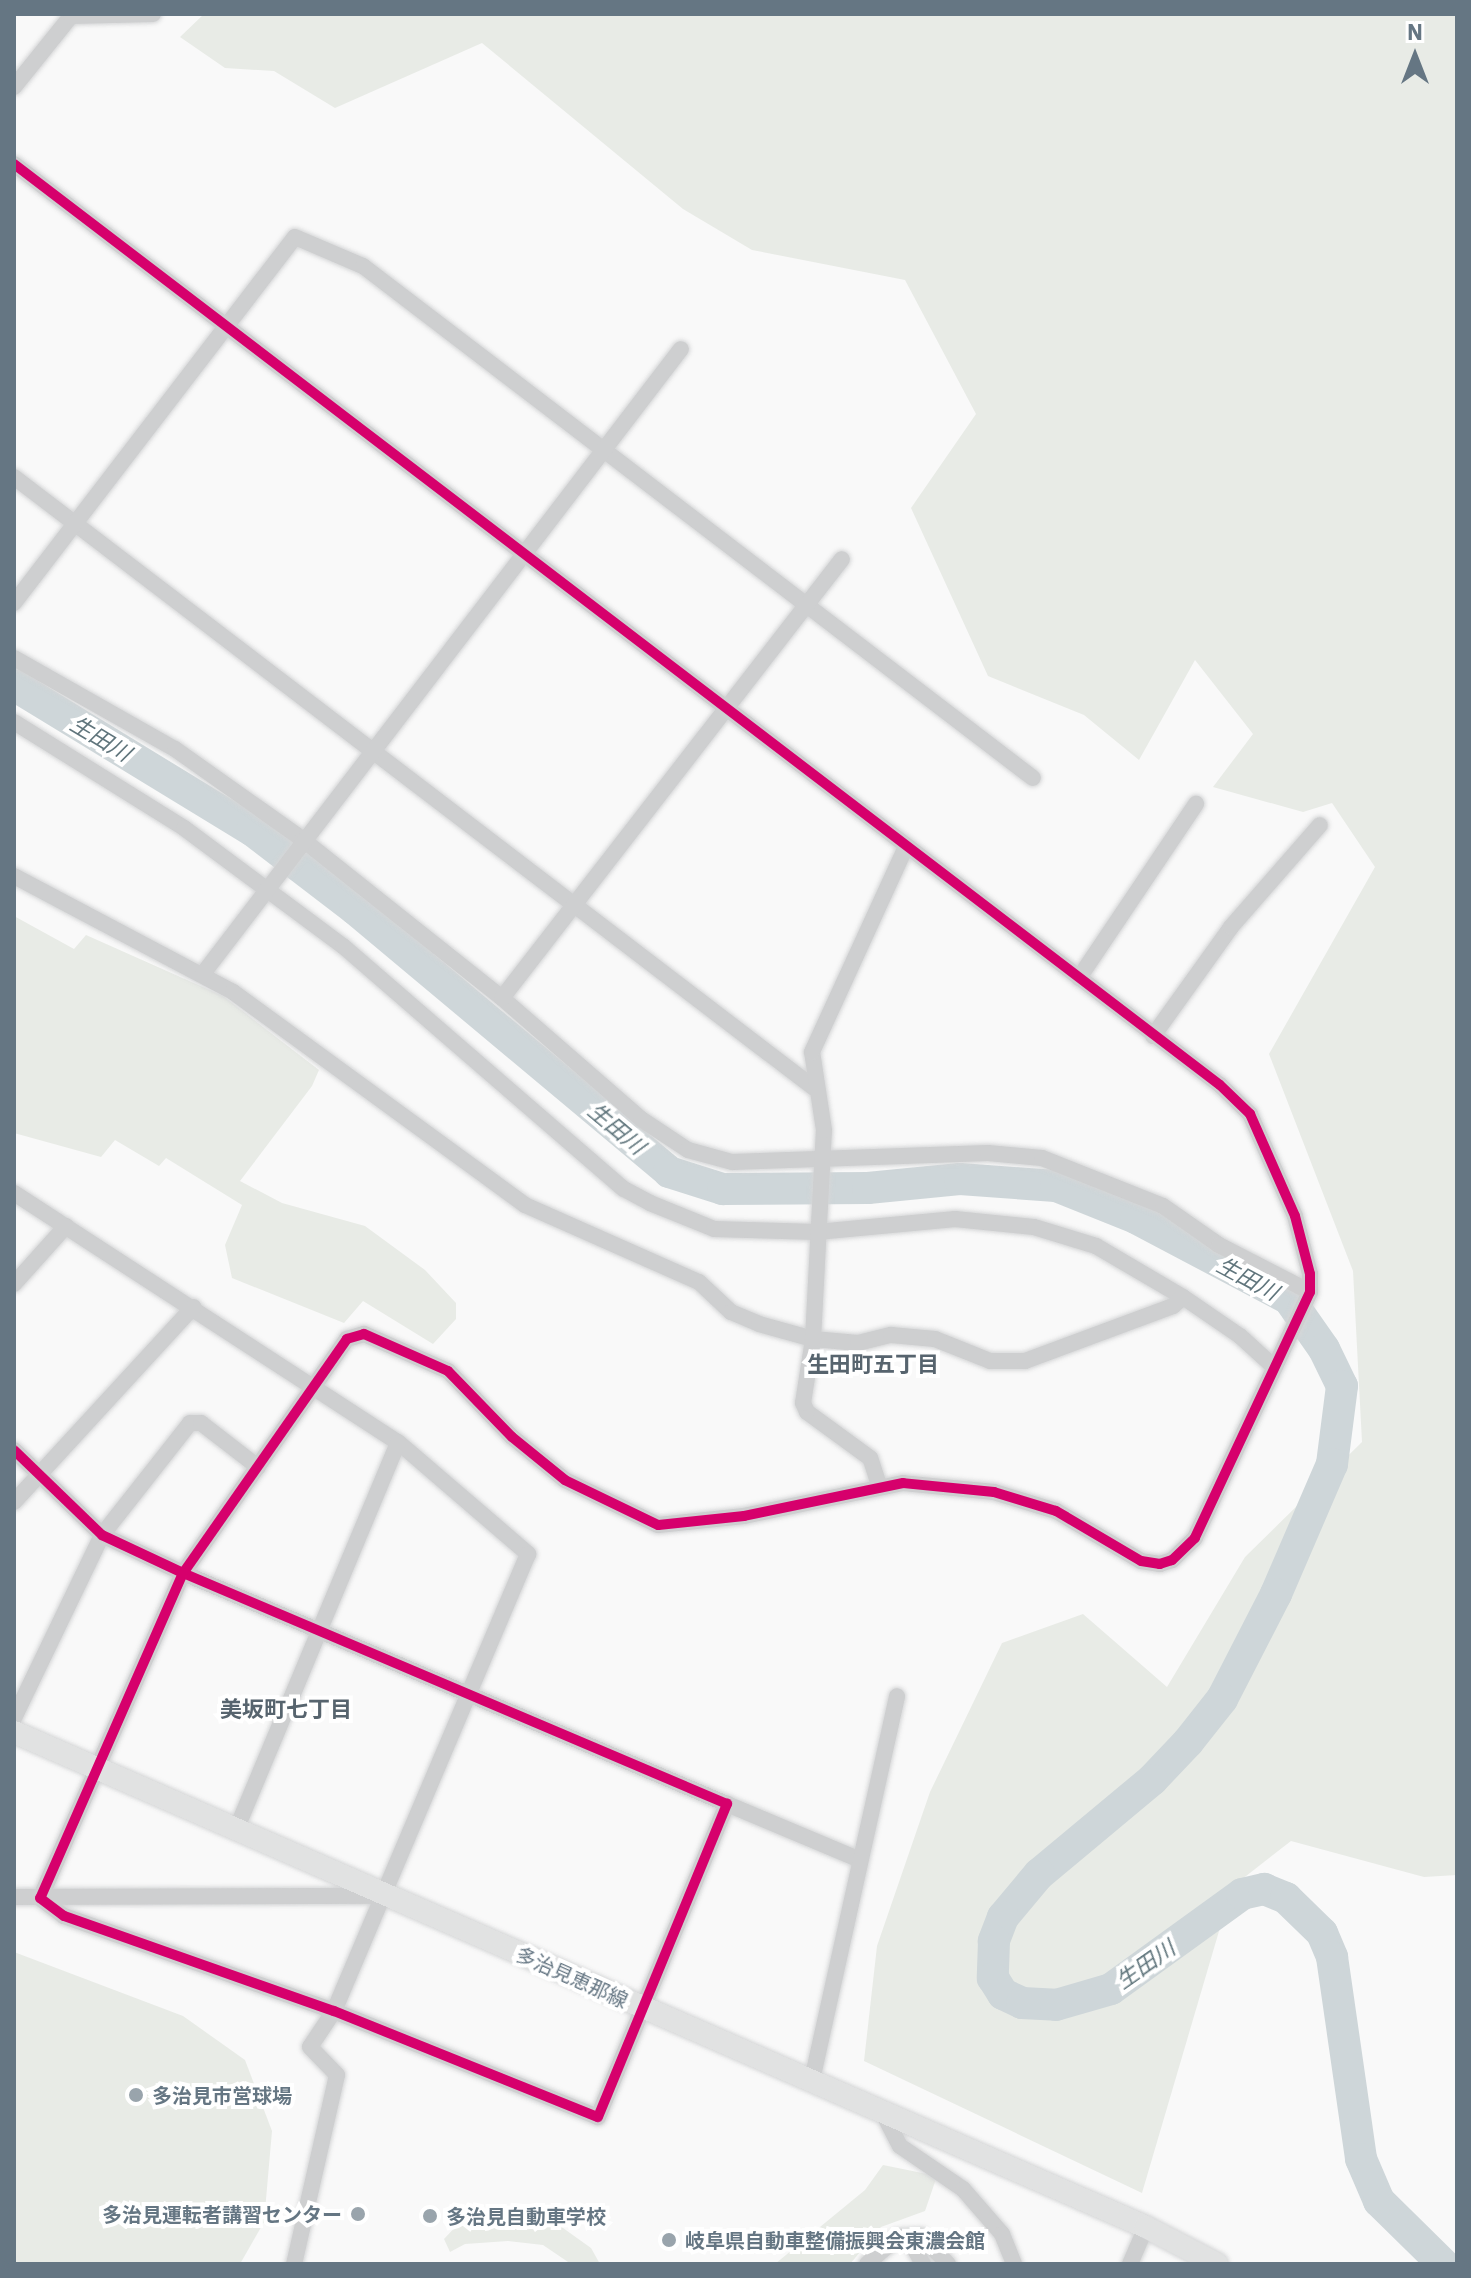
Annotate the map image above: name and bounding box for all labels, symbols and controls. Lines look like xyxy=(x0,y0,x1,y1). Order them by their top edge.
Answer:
north arrow xyxy=(1375,16,1455,96)
text: N xyxy=(1407,17,1423,46)
water label: 生田川 xyxy=(66,710,136,766)
water label: 生田川 xyxy=(583,1097,651,1159)
water label: 生田川 xyxy=(1213,1251,1283,1305)
district label: 生田町五丁目 xyxy=(807,1351,939,1377)
district label: 美坂町七丁目 xyxy=(220,1696,352,1722)
water label: 生田川 xyxy=(1110,1934,1180,1994)
street label: 多治見恵那線 xyxy=(512,1942,632,2012)
place label: 多治見市営球場 xyxy=(152,2083,292,2107)
marker: 多治見市営球場 xyxy=(127,2086,145,2104)
place label: 多治見運転者講習センター xyxy=(102,2202,342,2226)
place label: 多治見自動車学校 xyxy=(446,2204,606,2228)
marker: 多治見運転者講習センター xyxy=(349,2205,367,2223)
marker: 多治見自動車学校 xyxy=(421,2207,439,2225)
place label: 岐阜県自動車整備振興会東濃会館 xyxy=(685,2228,985,2252)
marker: 岐阜県自動車整備振興会東濃会館 xyxy=(660,2231,678,2249)

